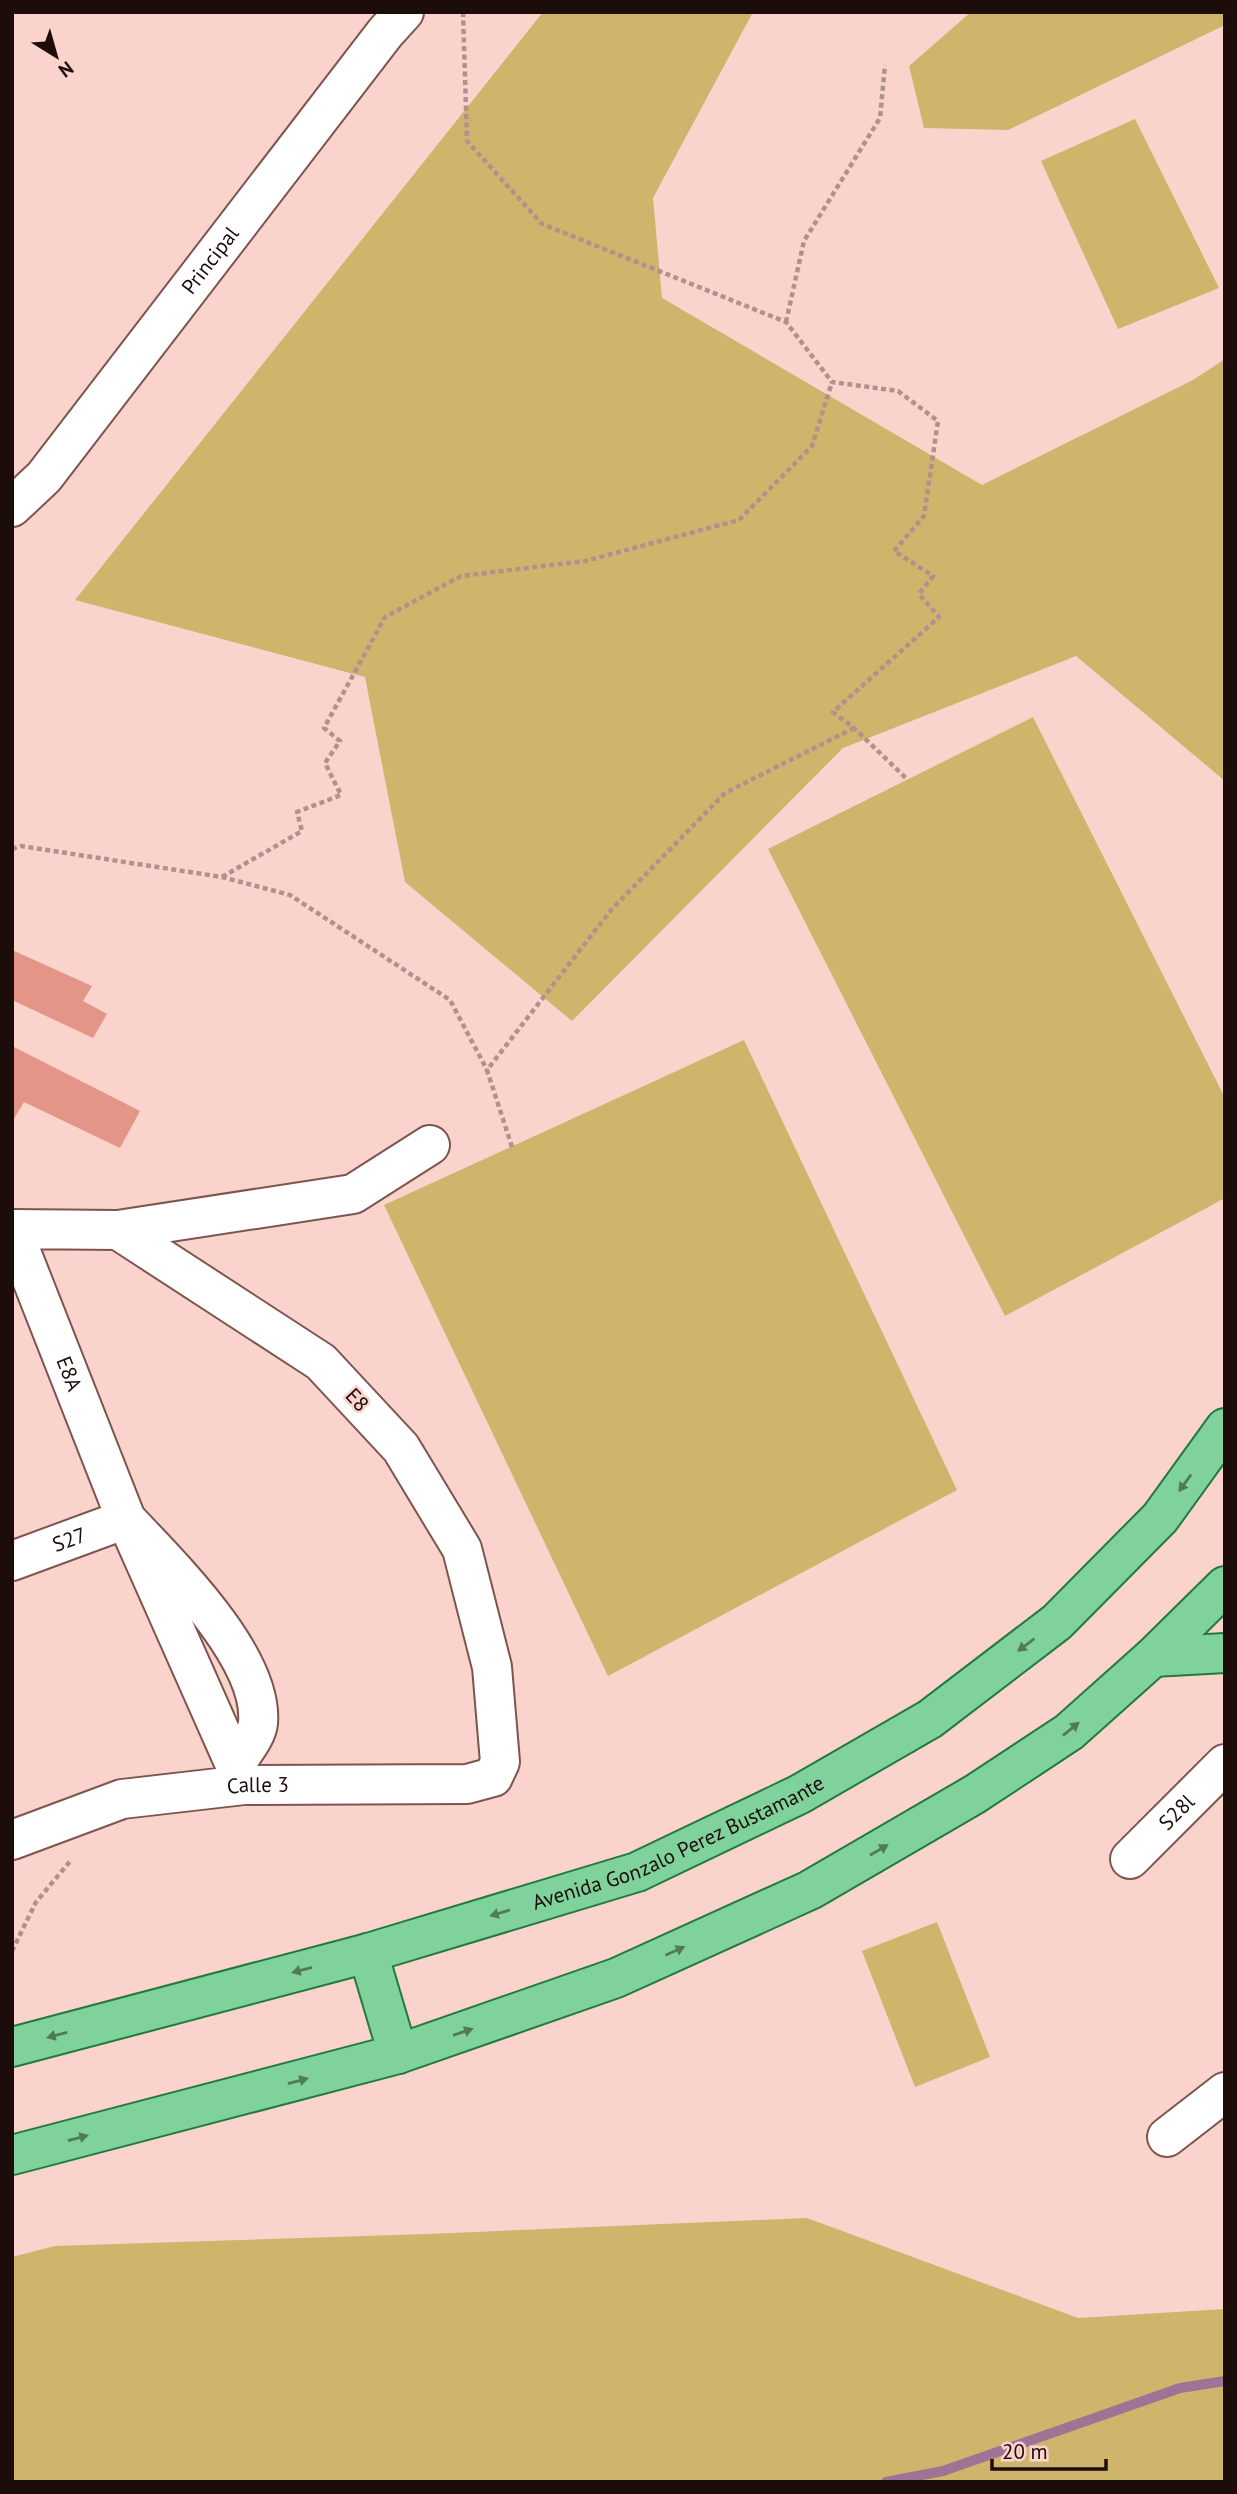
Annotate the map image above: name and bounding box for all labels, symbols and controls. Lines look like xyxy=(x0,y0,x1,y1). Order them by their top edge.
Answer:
north arrow xyxy=(21,21,91,91)
text: N xyxy=(54,56,78,83)
street label: Principal xyxy=(175,221,245,299)
street label: E8A xyxy=(50,1352,89,1396)
street label: E8 xyxy=(340,1382,375,1417)
one-way arrow xyxy=(1178,1474,1192,1492)
street label: S27 xyxy=(48,1521,90,1558)
one-way arrow xyxy=(1018,1638,1036,1653)
one-way arrow xyxy=(1062,1722,1080,1737)
street label: Avenida Gonzalo Perez Bustamante xyxy=(529,1769,829,1916)
street label: Calle 3 xyxy=(225,1771,289,1800)
street label: S28l xyxy=(1153,1788,1200,1836)
one-way arrow xyxy=(869,1844,888,1856)
one-way arrow xyxy=(490,1909,511,1919)
one-way arrow xyxy=(665,1945,685,1957)
one-way arrow xyxy=(291,1965,313,1976)
one-way arrow xyxy=(452,2026,473,2037)
one-way arrow xyxy=(46,2030,68,2041)
one-way arrow xyxy=(288,2075,309,2085)
one-way arrow xyxy=(67,2132,89,2143)
scale bar xyxy=(992,2428,1106,2472)
text: 20 m xyxy=(1002,2438,1048,2465)

